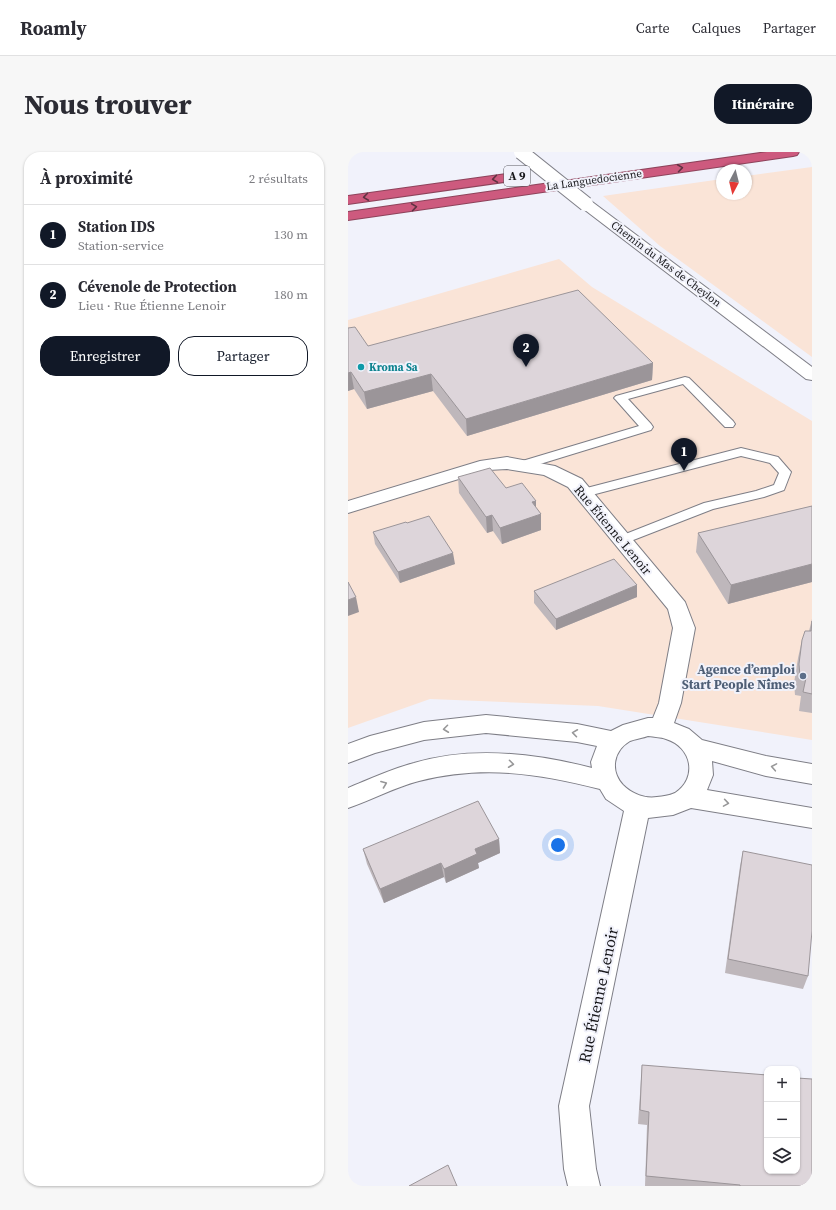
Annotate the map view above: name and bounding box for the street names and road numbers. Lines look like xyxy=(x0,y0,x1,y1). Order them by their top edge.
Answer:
road number: A 9 xyxy=(504,166,530,186)
street label: La Languedocienne xyxy=(545,166,643,194)
street label: Chemin du Mas de Cheylon xyxy=(608,218,724,311)
street label: Rue Étienne Lenoir xyxy=(570,482,656,579)
street label: Rue Étienne Lenoir xyxy=(573,925,623,1065)

